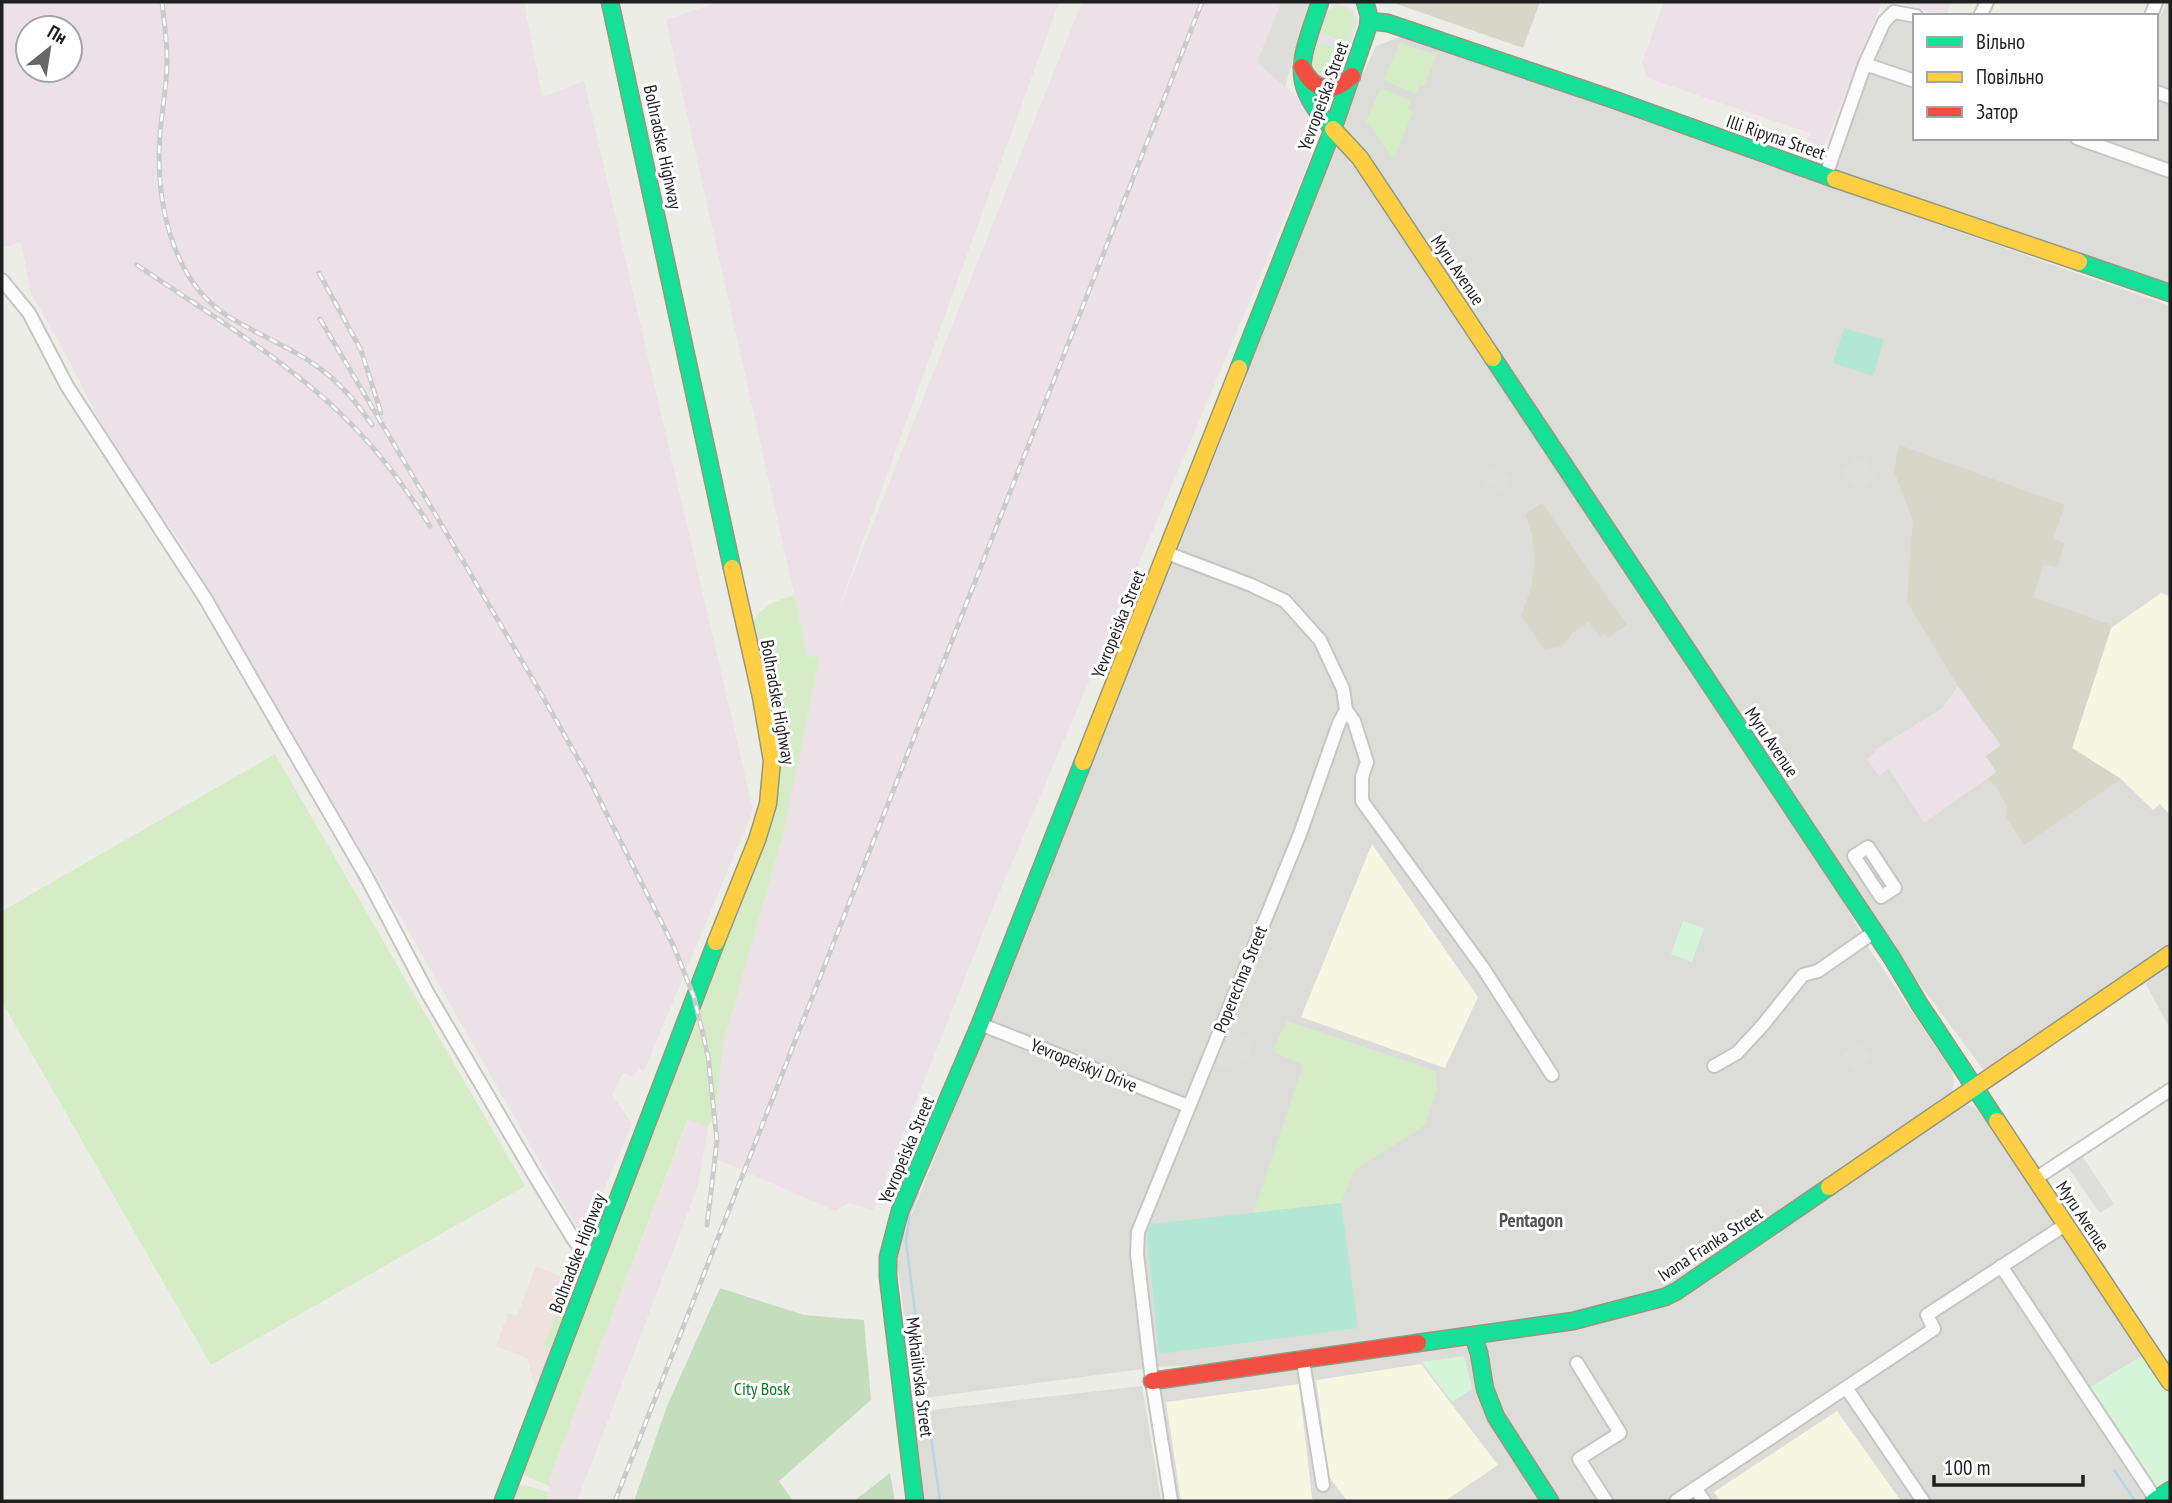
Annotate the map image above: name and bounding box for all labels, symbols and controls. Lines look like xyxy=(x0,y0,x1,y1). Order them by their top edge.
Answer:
north arrow xyxy=(14,14,84,84)
legend xyxy=(1913,14,2158,140)
text: Пн xyxy=(44,19,71,49)
text: Вільно xyxy=(1976,28,2025,55)
street label: Yevropeiska Street xyxy=(1293,38,1353,154)
text: Повільно xyxy=(1976,63,2044,90)
street label: Bolhradske Highway xyxy=(639,83,687,211)
text: Затор xyxy=(1976,98,2018,125)
street label: Illi Ripyna Street xyxy=(1723,109,1829,165)
street label: Myru Avenue xyxy=(1426,230,1490,310)
street label: Yevropeiska Street xyxy=(1086,567,1150,681)
street label: Bolhradske Highway xyxy=(756,638,800,766)
street label: Myru Avenue xyxy=(1740,702,1804,782)
street label: Poperechna Street xyxy=(1208,922,1272,1036)
street label: Yevropeiskyi Drive xyxy=(1027,1033,1141,1097)
street label: Yevropeiska Street xyxy=(873,1093,939,1207)
street label: Myru Avenue xyxy=(2051,1176,2115,1256)
street label: Bolhradske Highway xyxy=(544,1190,610,1316)
street label: Ivana Franka Street xyxy=(1653,1202,1767,1286)
district label: Pentagon xyxy=(1499,1208,1563,1232)
street label: Mykhailivska Street xyxy=(901,1316,939,1438)
park label: City Bosk xyxy=(734,1377,790,1400)
scale bar xyxy=(1934,1444,2083,1488)
text: 100 m xyxy=(1944,1454,1990,1481)

